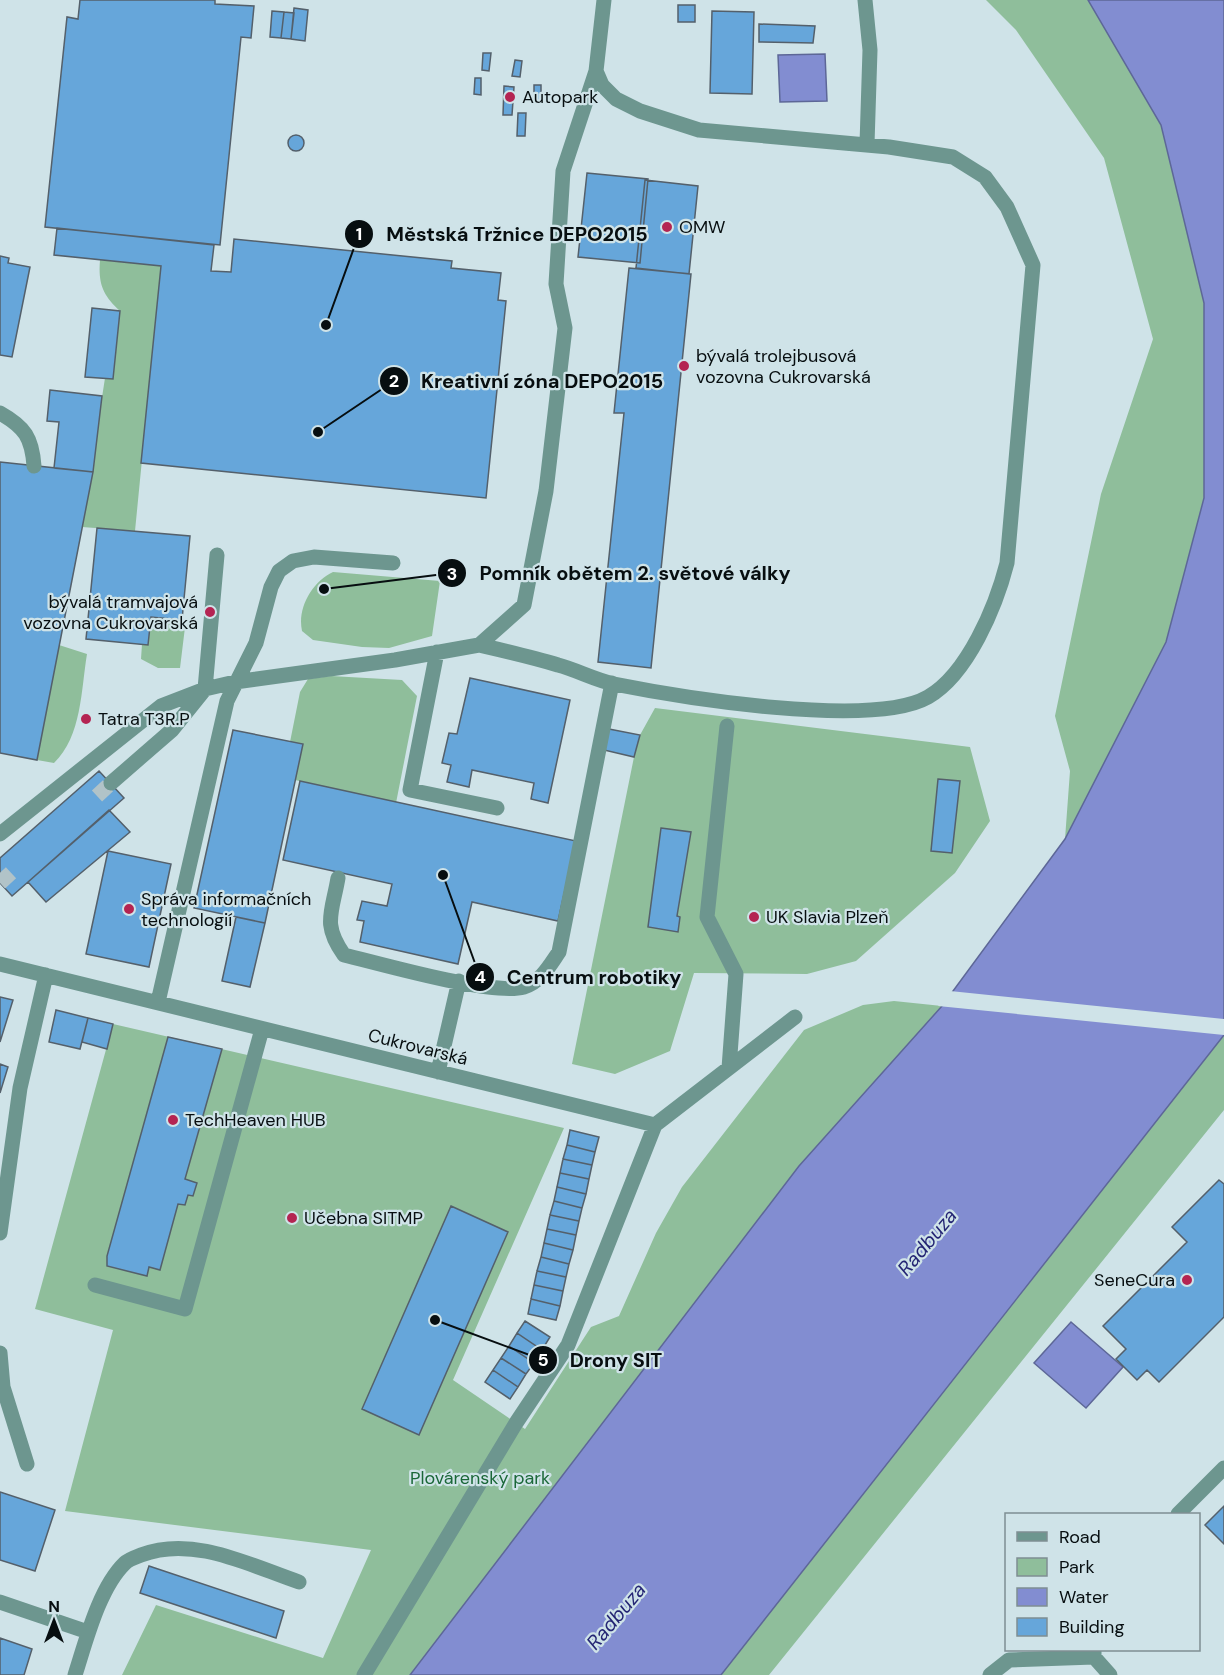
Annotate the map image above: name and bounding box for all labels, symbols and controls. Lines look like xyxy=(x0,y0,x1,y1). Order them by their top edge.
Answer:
place label: Autopark xyxy=(522,85,598,109)
marker: Autopark xyxy=(503,90,517,104)
callout: Městská Tržnice DEPO2015 xyxy=(344,215,659,253)
place label: OMW xyxy=(679,215,726,239)
marker: OMW xyxy=(660,220,674,234)
text: Městská Tržnice DEPO2015 xyxy=(386,221,648,247)
text: 1 xyxy=(356,222,362,246)
place label: bývalá trolejbusová vozovna Cukrovarská xyxy=(696,344,871,389)
marker: bývalá trolejbusová vozovna Cukrovarská xyxy=(677,359,691,373)
callout: Kreativní zóna DEPO2015 xyxy=(379,362,675,400)
text: Kreativní zóna DEPO2015 xyxy=(421,368,663,394)
text: 2 xyxy=(389,369,399,393)
callout: Pomník obětem 2. světové války xyxy=(437,554,802,592)
text: Pomník obětem 2. světové války xyxy=(479,560,791,586)
text: 3 xyxy=(447,562,457,586)
place label: bývalá tramvajová vozovna Cukrovarská xyxy=(23,590,198,635)
marker: bývalá tramvajová vozovna Cukrovarská xyxy=(203,605,217,619)
place label: Tatra T3R.P xyxy=(98,707,190,731)
marker: Tatra T3R.P xyxy=(79,712,93,726)
place label: Správa informačních technologií xyxy=(141,887,311,932)
marker: Správa informačních technologií xyxy=(122,902,136,916)
place label: UK Slavia Plzeň xyxy=(766,905,889,929)
marker: UK Slavia Plzeň xyxy=(747,910,761,924)
callout: Centrum robotiky xyxy=(465,958,693,996)
text: Centrum robotiky xyxy=(507,964,681,990)
text: 4 xyxy=(474,965,486,989)
street label: Cukrovarská xyxy=(366,1023,470,1071)
place label: TechHeaven HUB xyxy=(185,1108,326,1132)
marker: TechHeaven HUB xyxy=(166,1113,180,1127)
water label: Radbuza xyxy=(891,1203,963,1281)
place label: Učebna SITMP xyxy=(304,1206,423,1230)
marker: Učebna SITMP xyxy=(285,1211,299,1225)
place label: SeneCura xyxy=(1094,1268,1175,1292)
marker: SeneCura xyxy=(1180,1273,1194,1287)
callout: Drony SIT xyxy=(528,1341,674,1379)
text: Drony SIT xyxy=(570,1347,662,1373)
text: 5 xyxy=(537,1348,549,1372)
park label: Plovárenský park xyxy=(410,1466,550,1490)
legend xyxy=(1005,1513,1200,1651)
text: Road xyxy=(1059,1525,1101,1549)
text: Park xyxy=(1059,1555,1095,1579)
water label: Radbuza xyxy=(580,1577,652,1655)
text: Water xyxy=(1059,1585,1109,1609)
north arrow xyxy=(24,1591,84,1651)
text: N xyxy=(48,1596,60,1617)
text: Building xyxy=(1059,1615,1124,1639)

